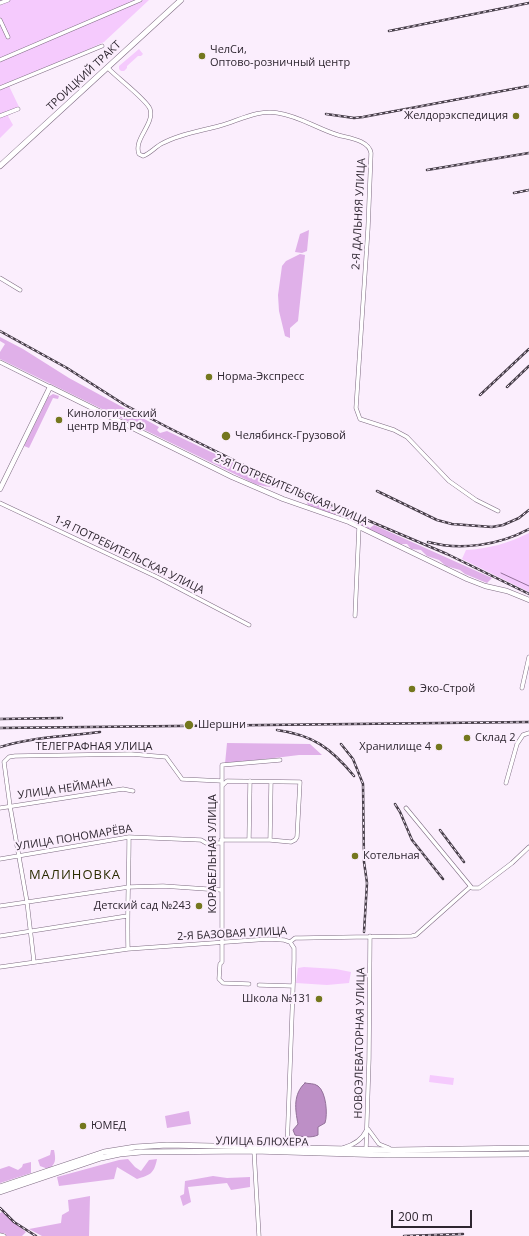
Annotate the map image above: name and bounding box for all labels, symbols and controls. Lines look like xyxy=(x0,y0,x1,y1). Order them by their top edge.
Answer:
street label: ТРОИЦКИЙ ТРАКТ xyxy=(44,38,124,114)
place label: ЧелСи, Оптово-розничный центр xyxy=(210,43,350,69)
marker: ЧелСи, Оптово-розничный центр xyxy=(197,51,207,61)
place label: Желдорэкспедиция xyxy=(404,109,508,123)
marker: Желдорэкспедиция xyxy=(511,111,521,121)
street label: 2-Я ДАЛЬНЯЯ УЛИЦА xyxy=(349,158,369,270)
place label: Норма-Экспресс xyxy=(217,370,304,384)
marker: Норма-Экспресс xyxy=(204,372,214,382)
place label: Кинологический центр МВД РФ xyxy=(67,407,157,433)
marker: Кинологический центр МВД РФ xyxy=(54,415,64,425)
place label: Челябинск-Грузовой xyxy=(235,429,346,443)
marker: Челябинск-Грузовой xyxy=(220,430,232,442)
street label: 2-Я ПОТРЕБИТЕЛЬСКАЯ УЛИЦА xyxy=(212,452,370,528)
street label: 1-Я ПОТРЕБИТЕЛЬСКАЯ УЛИЦА xyxy=(52,513,206,597)
place label: Эко-Строй xyxy=(420,682,475,696)
marker: Эко-Строй xyxy=(407,684,417,694)
place label: Шершни xyxy=(198,718,246,732)
marker: Шершни xyxy=(183,719,195,731)
place label: Склад 2 xyxy=(475,731,515,745)
marker: Склад 2 xyxy=(462,733,472,743)
street label: ТЕЛЕГРАФНАЯ УЛИЦА xyxy=(36,740,152,754)
place label: Хранилище 4 xyxy=(359,740,431,754)
marker: Хранилище 4 xyxy=(434,742,444,752)
street label: УЛИЦА НЕЙМАНА xyxy=(17,776,113,802)
street label: КОРАБЕЛЬНАЯ УЛИЦА xyxy=(206,794,220,914)
street label: УЛИЦА ПОНОМАРЁВА xyxy=(15,822,133,854)
place label: Котельная xyxy=(363,849,420,863)
marker: Котельная xyxy=(350,851,360,861)
district label: МАЛИНОВКА xyxy=(29,867,121,883)
place label: Детский сад №243 xyxy=(94,899,191,913)
marker: Детский сад №243 xyxy=(194,901,204,911)
street label: 2-Я БАЗОВАЯ УЛИЦА xyxy=(177,925,287,943)
street label: НОВОЭЛЕВАТОРНАЯ УЛИЦА xyxy=(352,967,368,1119)
place label: Школа №131 xyxy=(242,992,311,1006)
marker: Школа №131 xyxy=(314,994,324,1004)
place label: ЮМЕД xyxy=(91,1119,126,1133)
marker: ЮМЕД xyxy=(78,1121,88,1131)
street label: УЛИЦА БЛЮХЕРА xyxy=(215,1135,309,1149)
scale bar xyxy=(393,1202,474,1228)
text: 200 m xyxy=(398,1208,433,1225)

